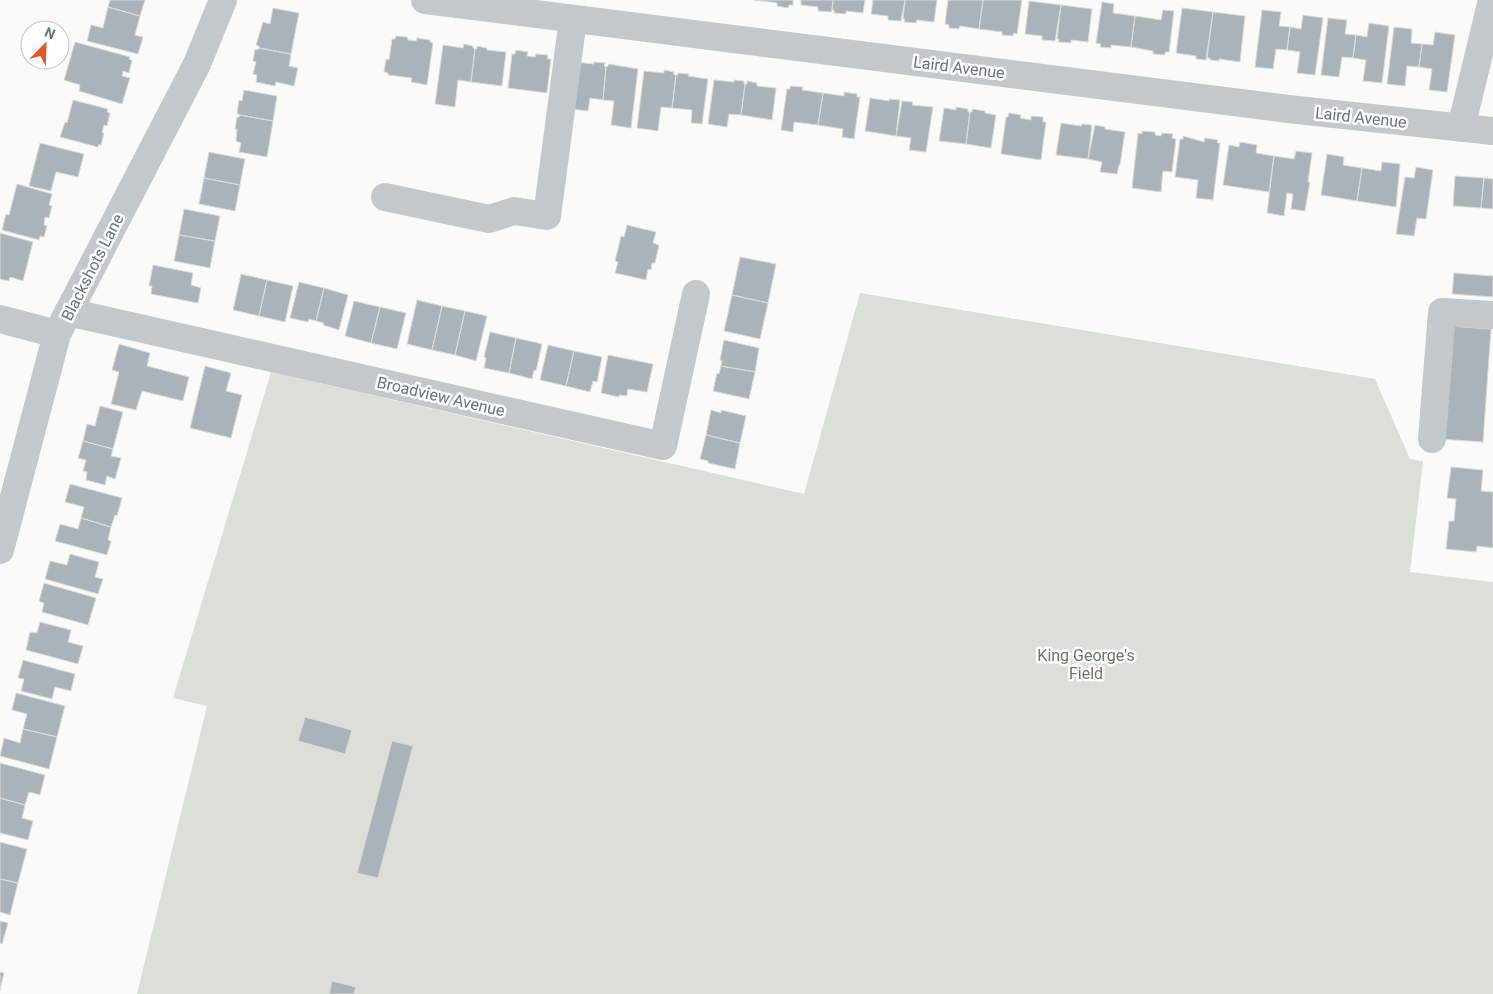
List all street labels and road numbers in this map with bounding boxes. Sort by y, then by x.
street label: Laird Avenue [912,52,1006,83]
street label: Laird Avenue [1314,103,1408,132]
street label: Blackshots Lane [57,211,128,324]
street label: Broadview Avenue [375,373,507,420]

